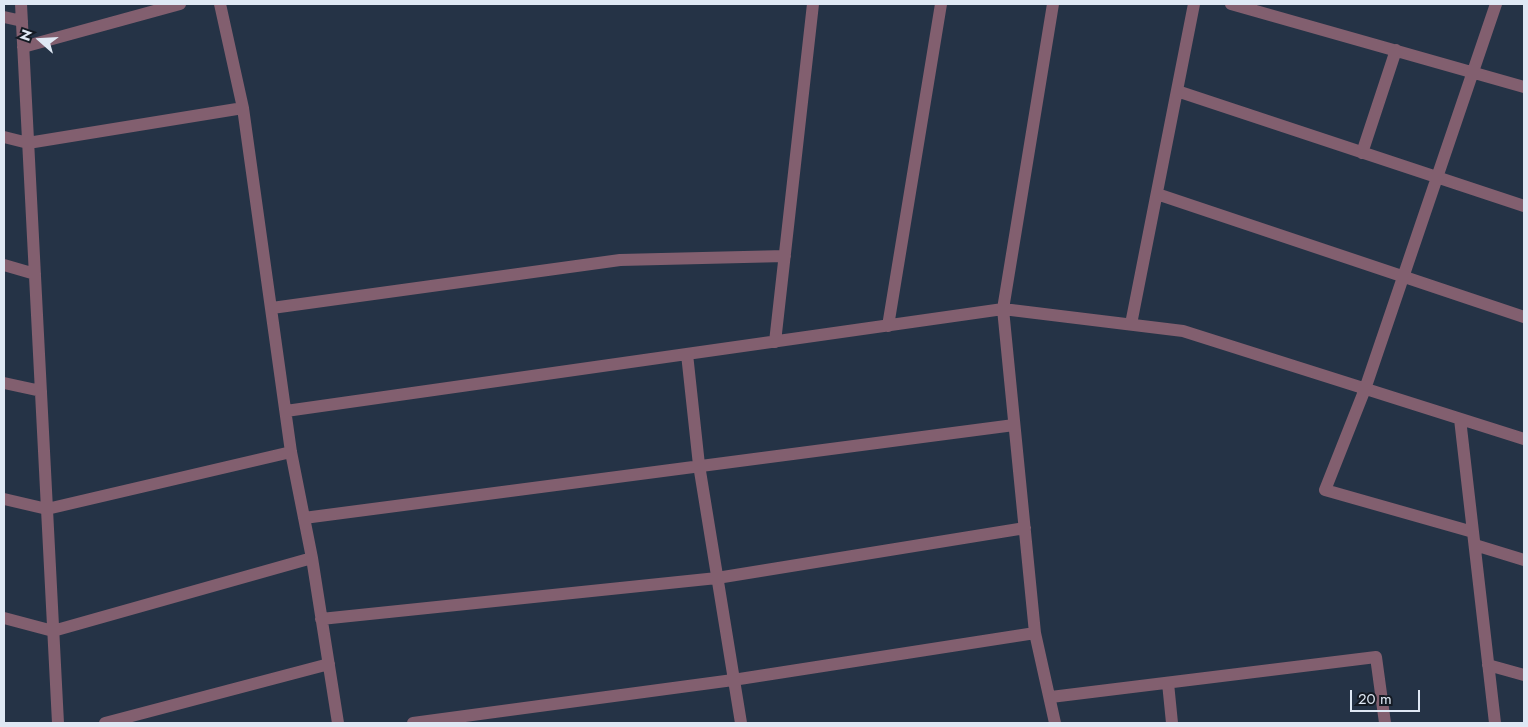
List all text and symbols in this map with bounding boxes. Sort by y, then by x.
north arrow [15,15,65,65]
text: N [15,27,37,44]
scale bar [1353,680,1423,712]
text: 20 m [1358,688,1392,710]

